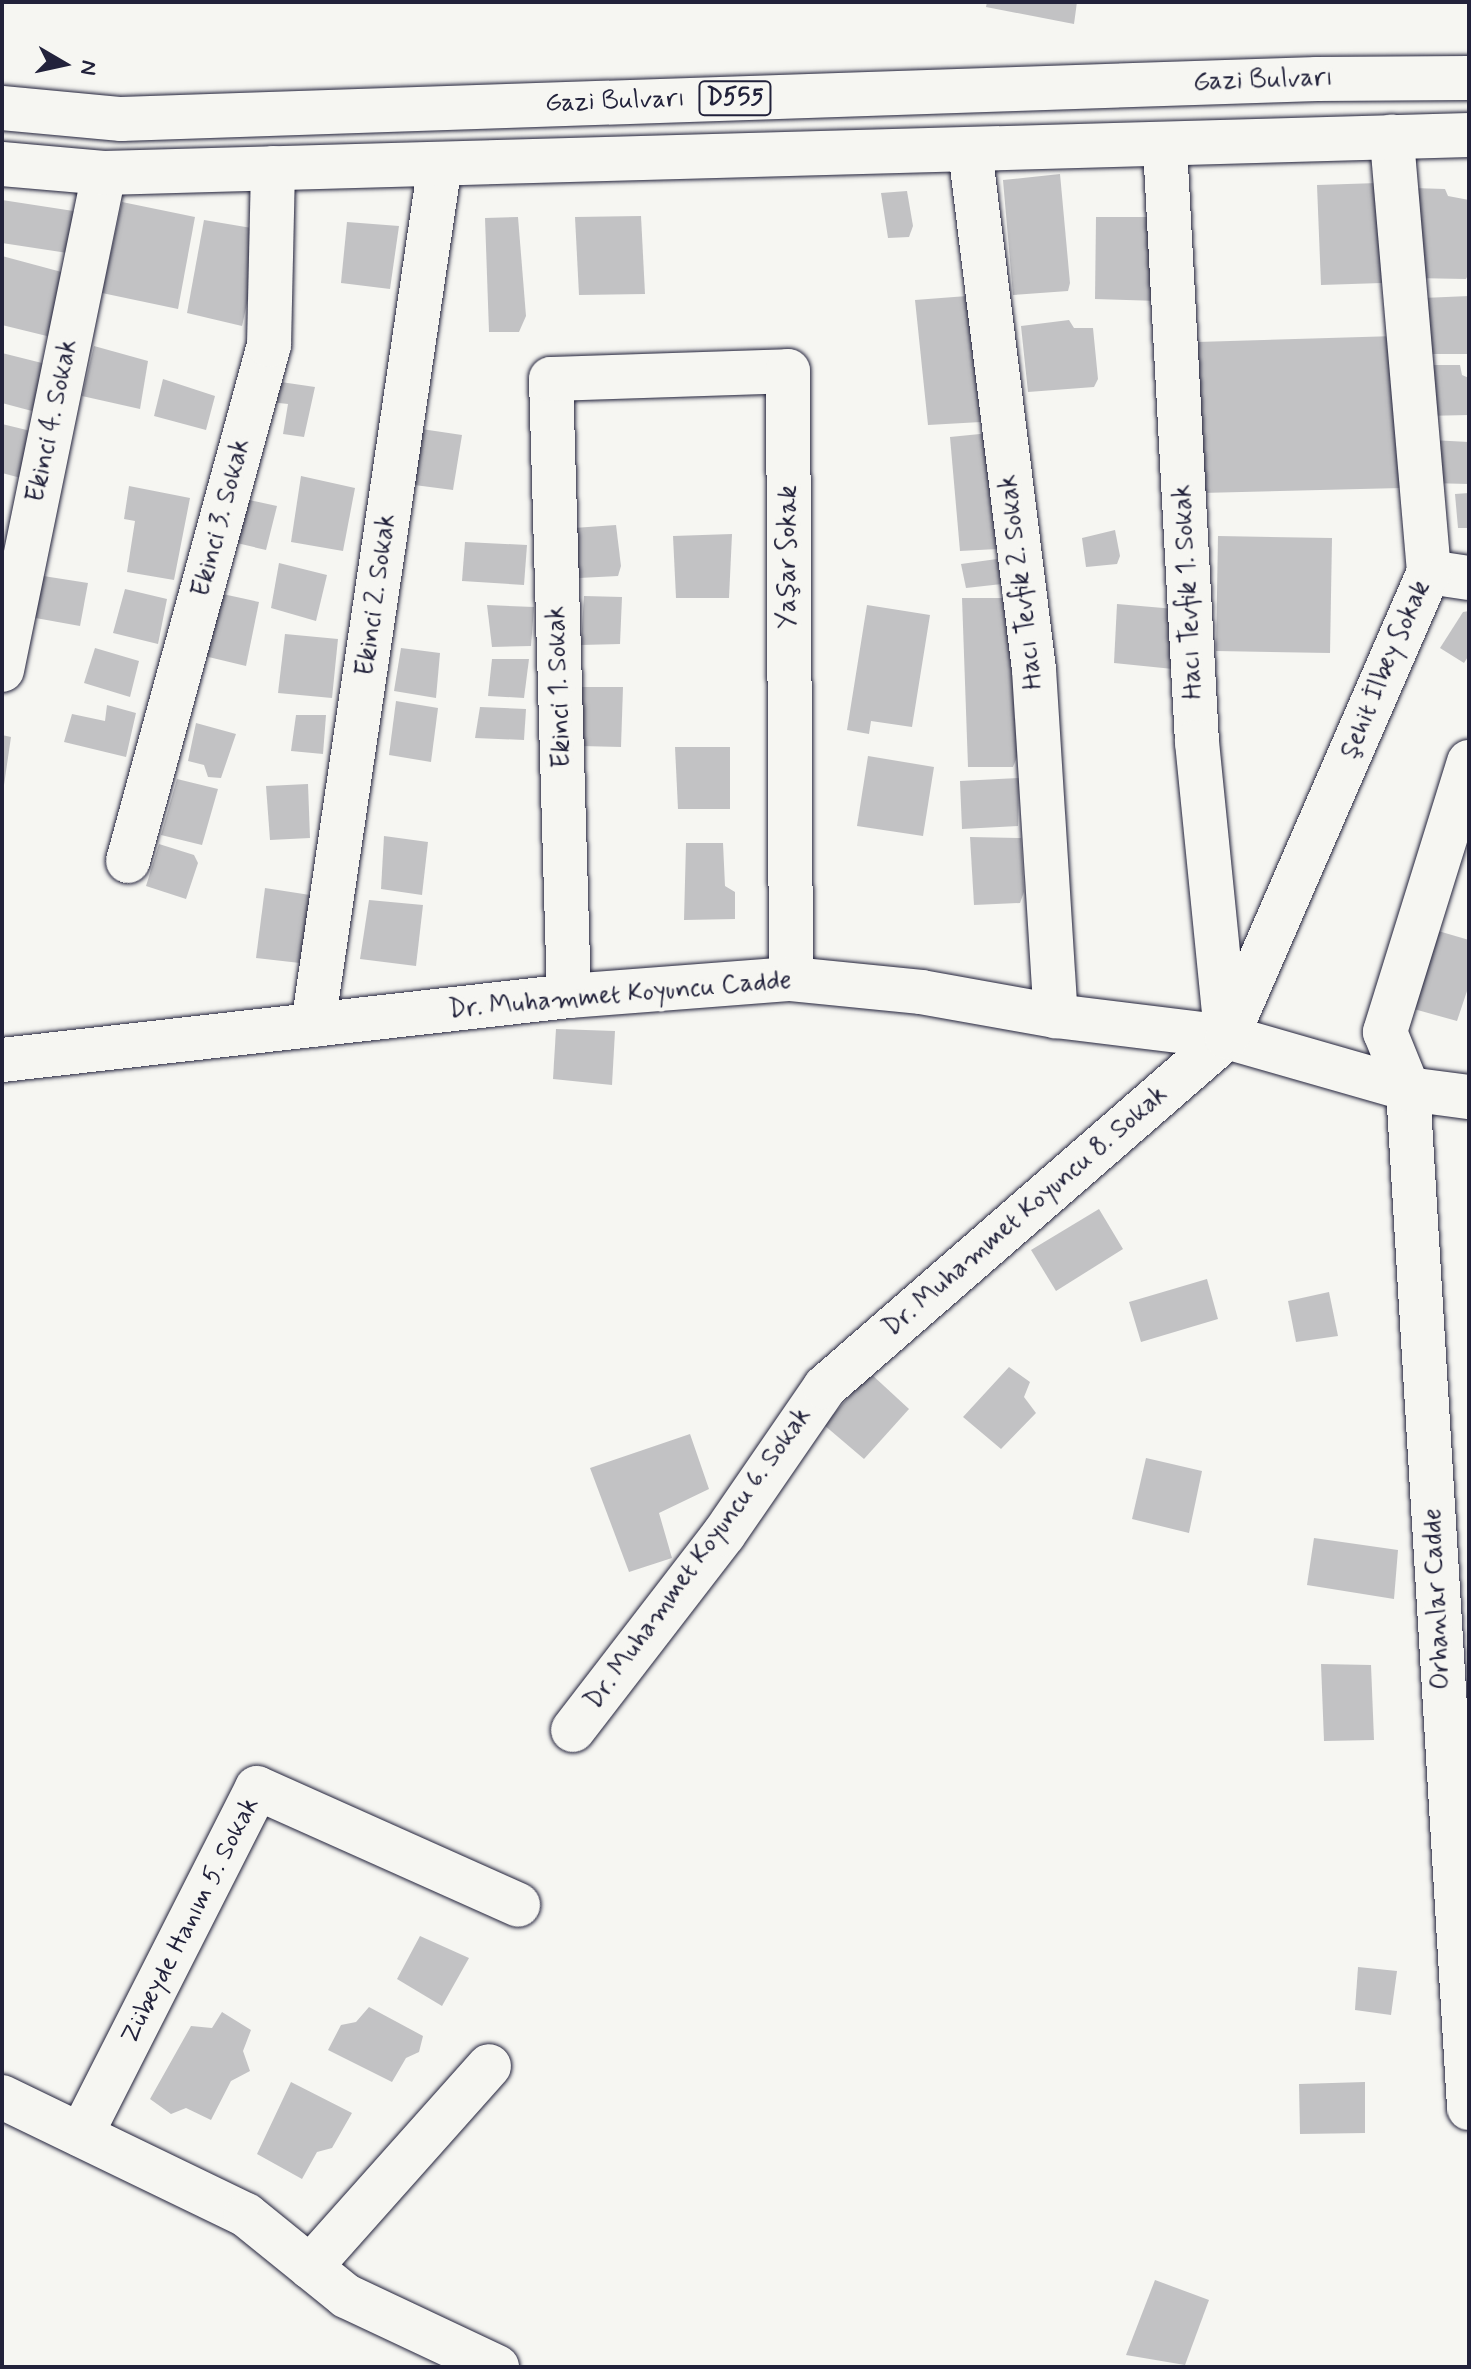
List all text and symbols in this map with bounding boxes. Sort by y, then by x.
north arrow [24,24,104,104]
text: N [73,58,103,77]
street label: Gazi Bulvarı [1196,63,1330,99]
road number: D555 [697,78,773,118]
street label: Gazi Bulvarı [548,84,682,120]
street label: Ekinci 4. Sokak [21,337,85,505]
street label: Ekinci 3. Sokak [186,436,258,600]
street label: Hacı Tevfik 2. Sokak [993,473,1051,691]
street label: Hacı Tevfik 1. Sokak [1168,484,1210,700]
street label: Yaşar Sokak [773,485,805,629]
street label: Ekinci 2. Sokak [350,512,404,678]
street label: Şehit İlbey Sokak [1334,575,1438,765]
street label: Ekinci 1. Sokak [542,605,578,769]
street label: Dr. Muhammet Koyuncu Cadde [442,965,798,1027]
street label: Dr. Muhammet Koyuncu 8. Sokak [874,1077,1178,1347]
street label: Dr. Muhammet Koyuncu 6. Sokak [576,1398,822,1720]
street label: Orhanlar Cadde [1418,1506,1458,1692]
street label: Zübeyde Hanım 5. Sokak [115,1791,267,2051]

